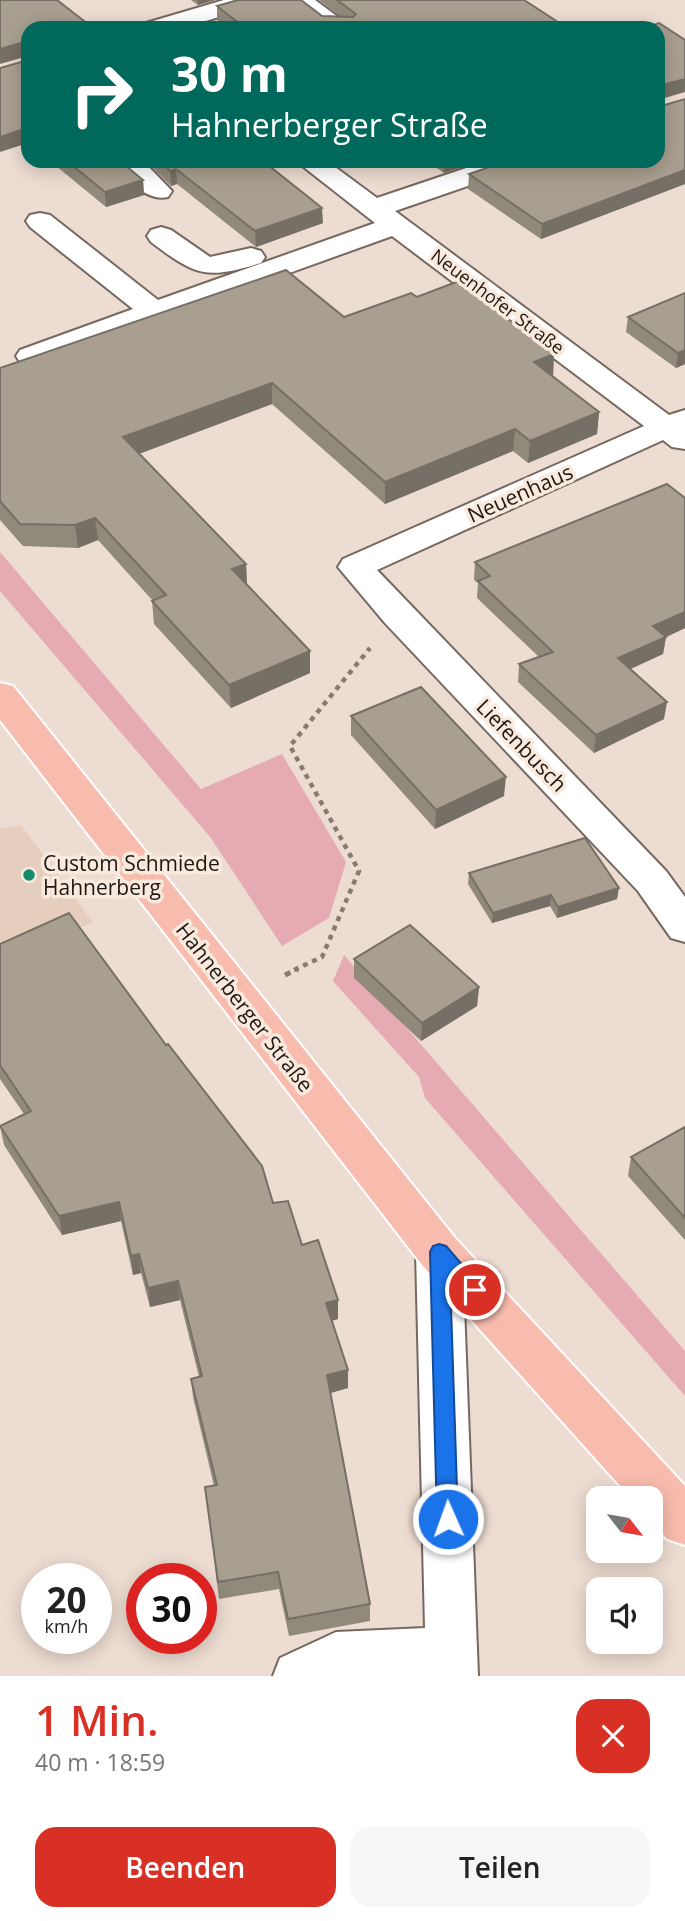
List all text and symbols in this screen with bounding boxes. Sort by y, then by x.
text: 30 m [171,40,288,106]
icon: right [56,49,147,140]
text: Hahnerberger Straße [171,103,488,146]
street label: Neuenhofer Straße [427,243,569,359]
street label: Neuenhaus [463,457,577,529]
street label: Liefenbusch [471,693,573,797]
place label: Custom Schmiede Hahnerberg [43,849,220,901]
marker: Custom Schmiede Hahnerberg [21,867,37,883]
street label: Hahnerberger Straße [170,916,320,1098]
pin [445,1260,505,1320]
icon: arrive [456,1271,494,1309]
position arrow [411,1482,485,1556]
north arrow [586,1486,663,1563]
map controls [586,1486,663,1654]
speed limit sign: 30 [126,1563,217,1654]
text: 20 [46,1576,87,1623]
button: sound [586,1577,663,1654]
text: km/h [45,1614,88,1638]
text: 1 Min. [35,1691,159,1748]
button: close [576,1699,650,1773]
text: 40 m · 18:59 [35,1746,165,1778]
button: Beenden [35,1827,336,1907]
button: Teilen [350,1827,650,1907]

